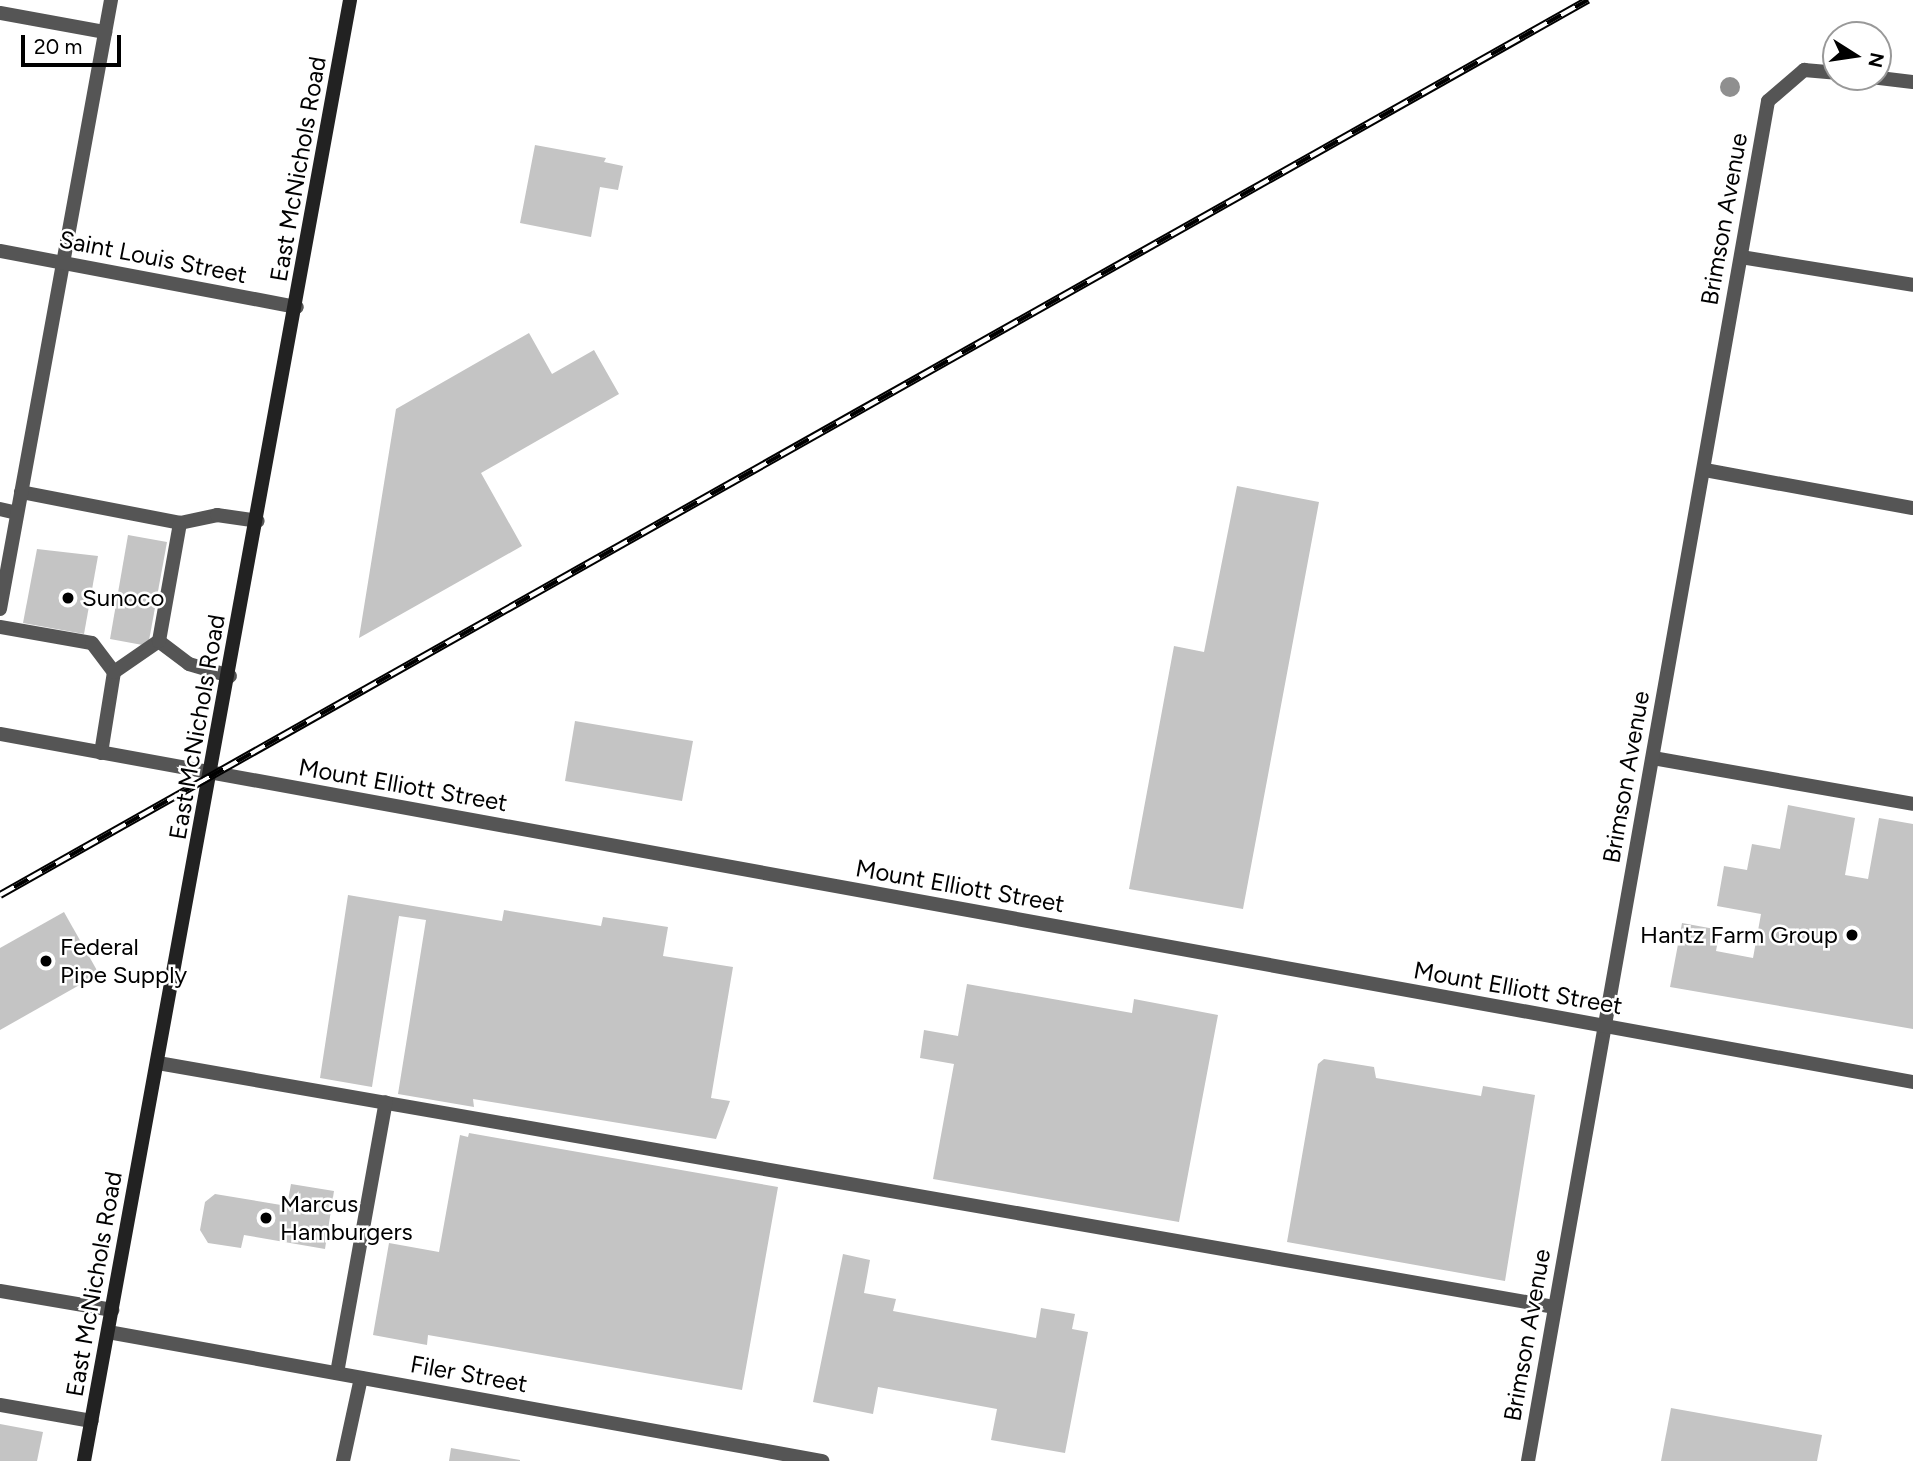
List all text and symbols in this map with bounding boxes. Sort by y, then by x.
scale bar [24,21,124,65]
north arrow [1822,21,1892,91]
text: 20 m [34,34,82,59]
text: N [1863,50,1889,70]
street label: East McNichols Road [264,54,332,284]
street label: Brimson Avenue [1695,131,1753,307]
street label: Saint Louis Street [57,225,249,289]
place label: Sunoco [82,584,164,612]
marker: Sunoco [60,590,76,606]
street label: East McNichols Road [163,612,231,842]
street label: Brimson Avenue [1597,689,1655,865]
street label: Mount Elliott Street [296,752,510,818]
street label: Mount Elliott Street [853,853,1067,919]
place label: Hantz Farm Group [1640,921,1838,949]
marker: Hantz Farm Group [1844,927,1860,943]
place label: Federal Pipe Supply [60,933,187,989]
marker: Federal Pipe Supply [38,953,54,969]
street label: Mount Elliott Street [1411,955,1625,1021]
street label: East McNichols Road [60,1169,128,1399]
place label: Marcus Hamburgers [280,1190,413,1246]
marker: Marcus Hamburgers [258,1210,274,1226]
street label: Brimson Avenue [1498,1247,1556,1423]
street label: Filer Street [408,1350,530,1398]

